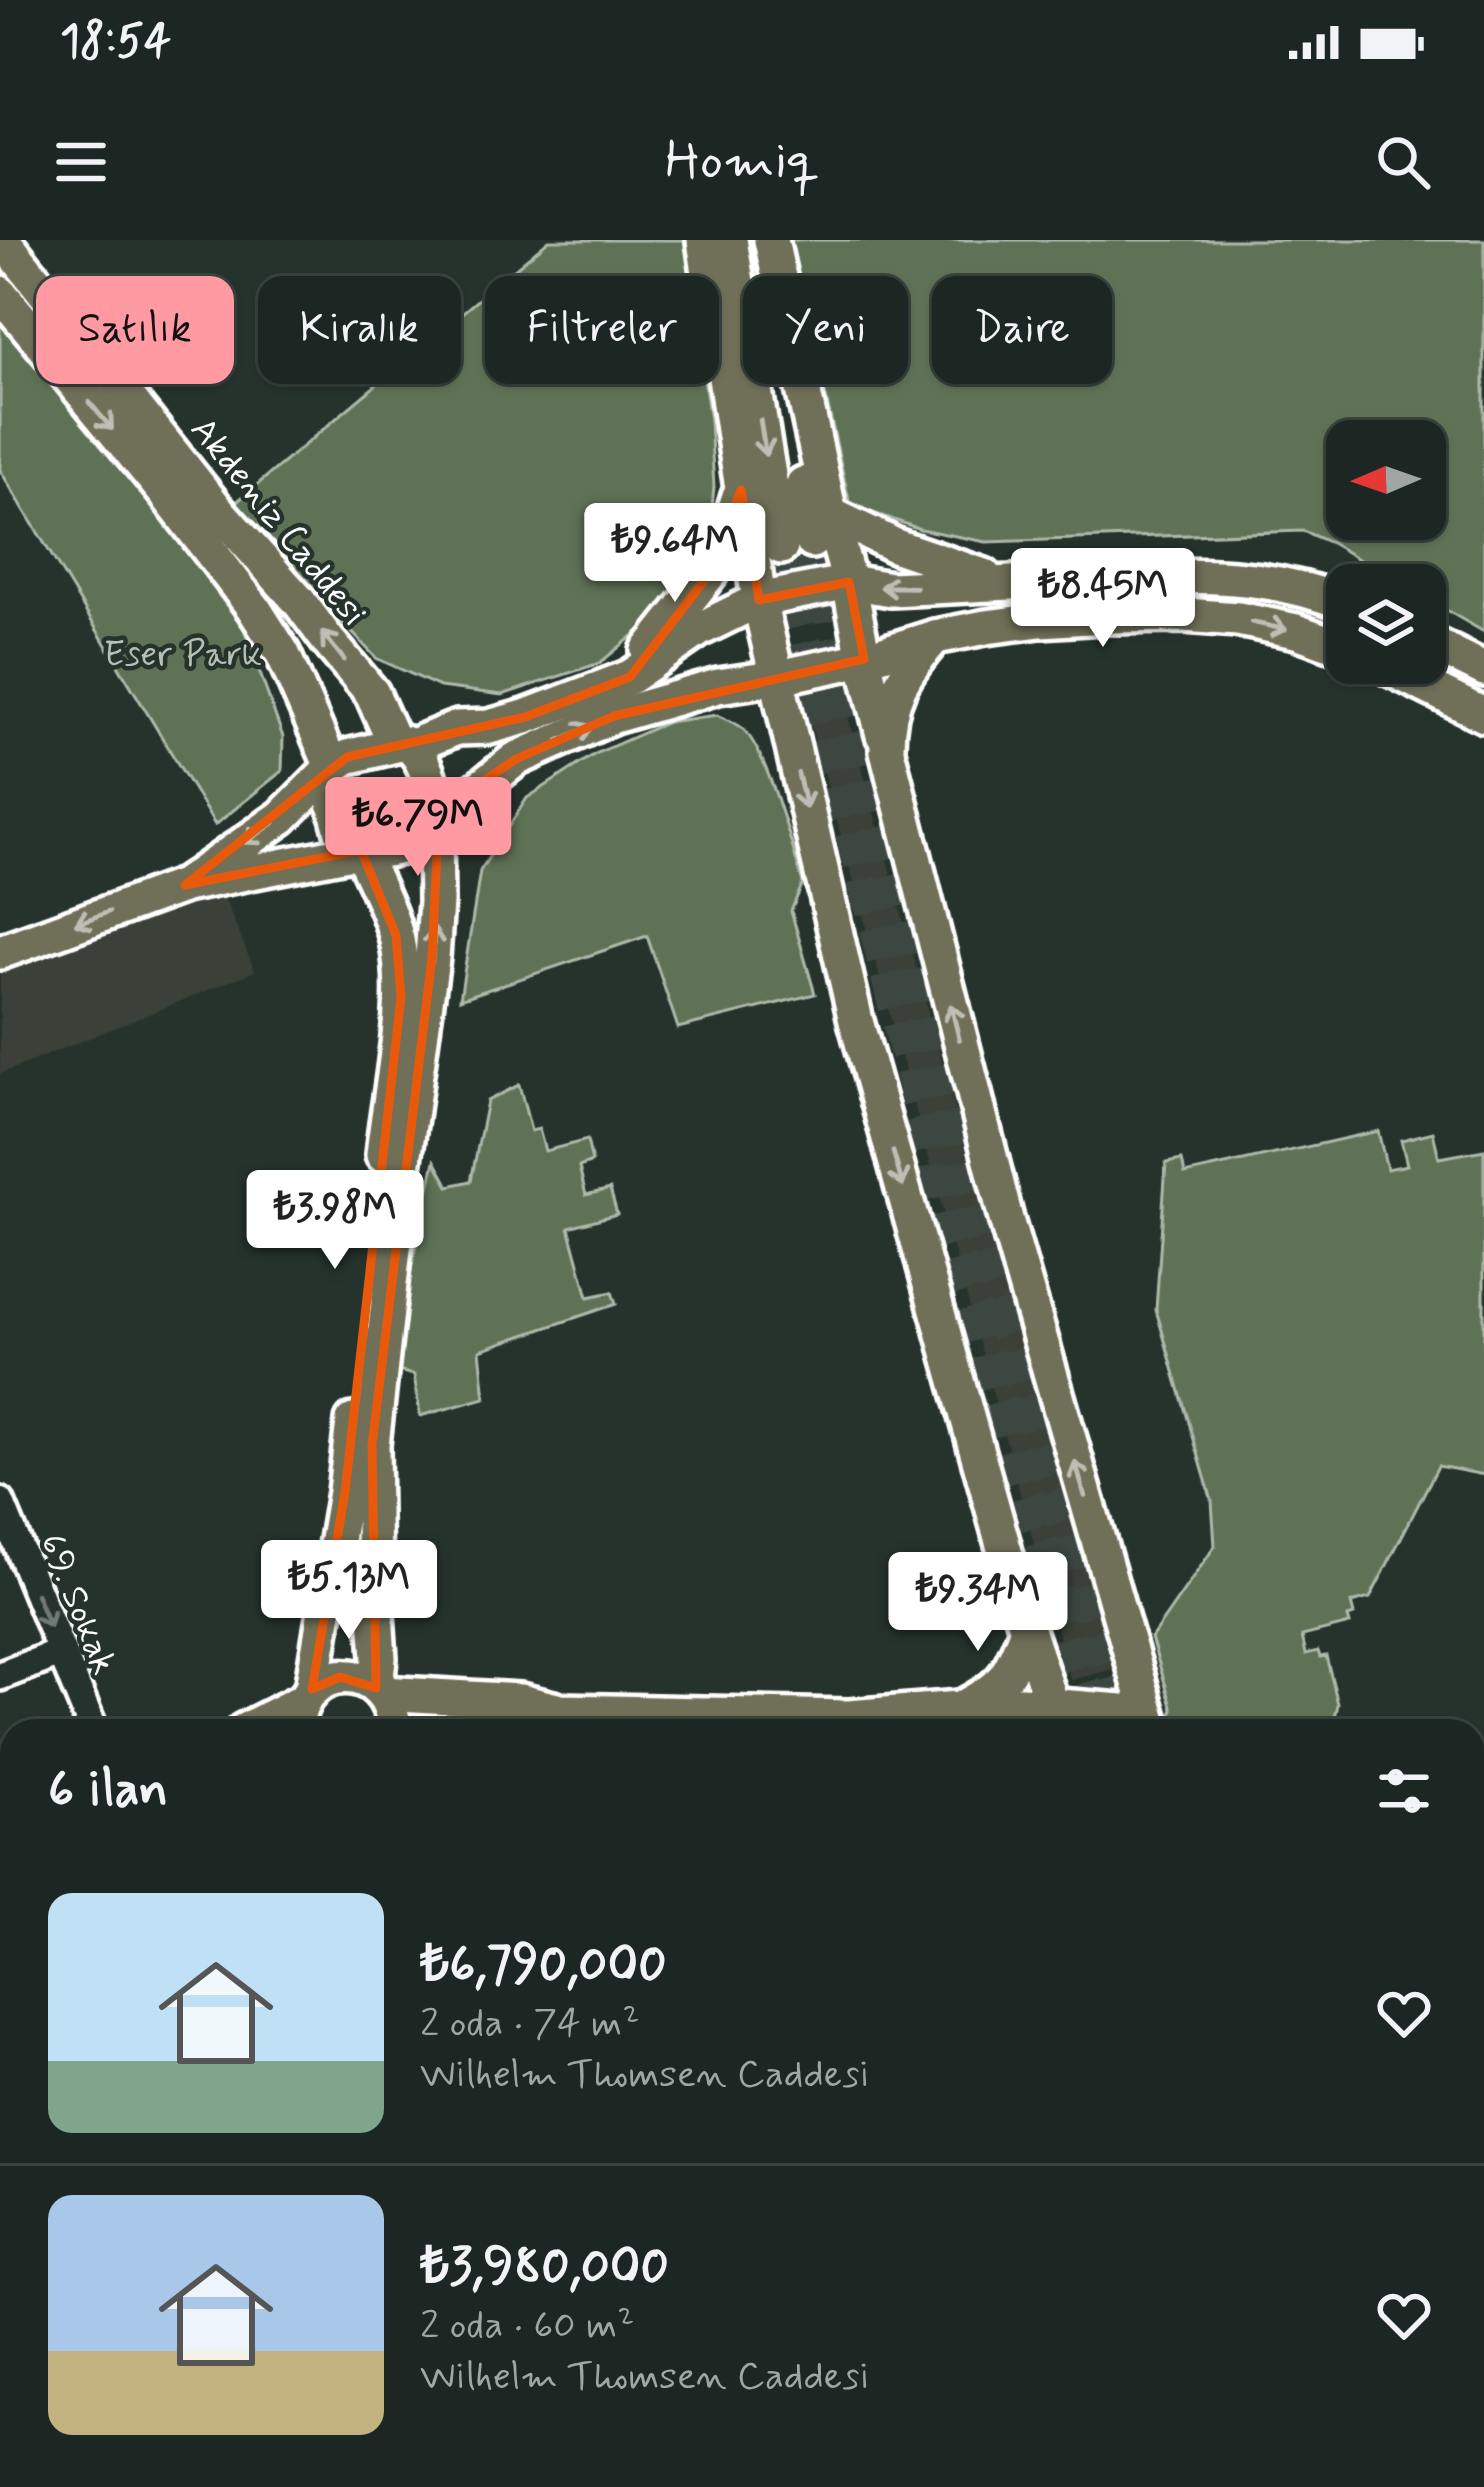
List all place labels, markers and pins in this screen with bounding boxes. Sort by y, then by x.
pin: ₺9.64M [577,503,773,605]
pin: ₺8.45M [1005,548,1201,650]
pin: ₺6.79M [320,777,516,879]
pin: ₺3.98M [237,1170,433,1272]
pin: ₺5.13M [251,1540,447,1642]
pin: ₺9.34M [880,1552,1076,1654]

